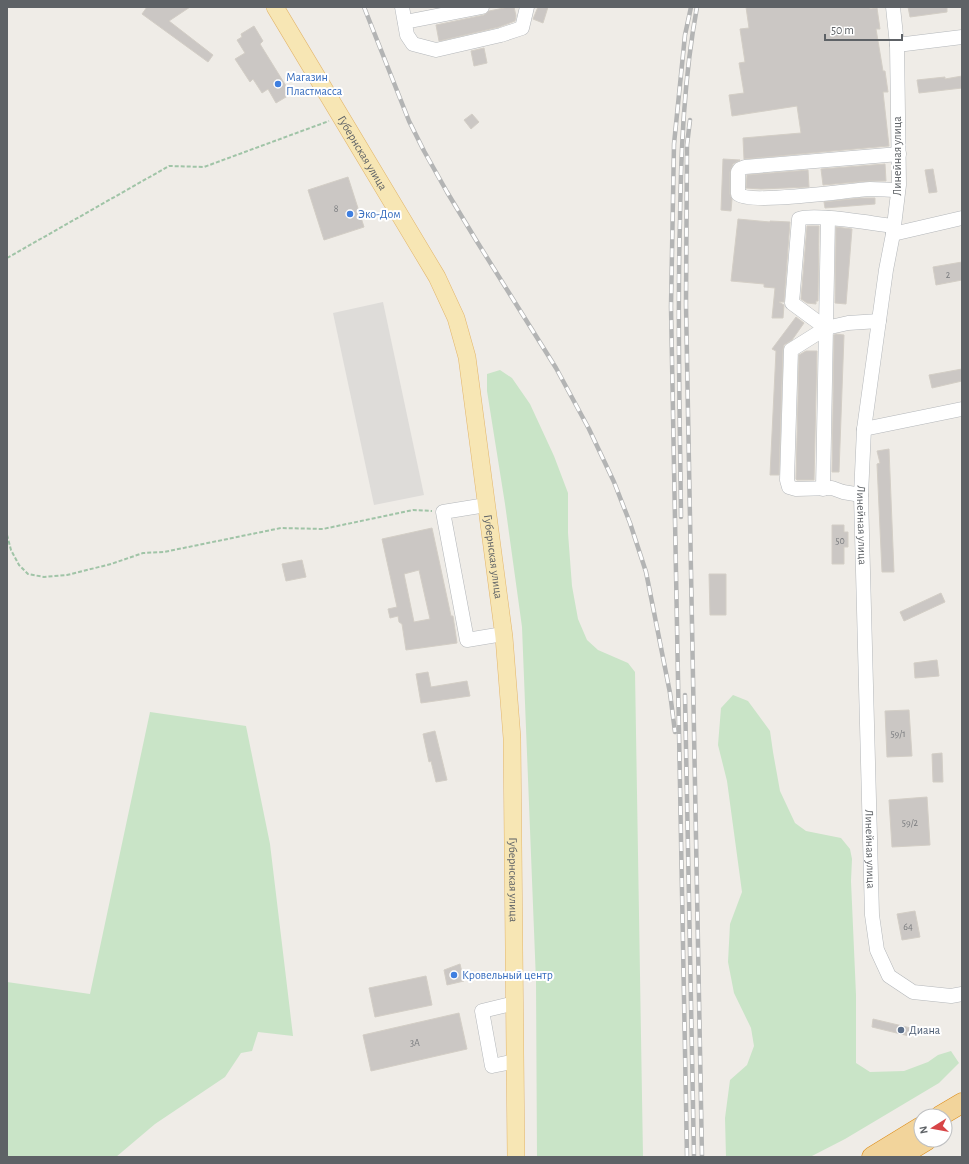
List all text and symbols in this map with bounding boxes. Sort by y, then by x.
scale bar [825,16,902,42]
text: 50 m [831,24,854,36]
place label: Магазин Пластмасса [286,71,343,97]
marker: Магазин Пластмасса [273,79,283,89]
street label: Губернская улица [335,113,390,193]
street label: Линейная улица [891,116,904,196]
house number: 8 [334,204,339,214]
place label: Эко-Дом [358,208,401,220]
marker: Эко-Дом [345,209,355,219]
house number: 2 [946,270,951,280]
street label: Линейная улица [855,485,869,566]
street label: Губернская улица [481,514,505,600]
house number: 50 [835,536,845,546]
house number: 59/1 [890,729,906,739]
street label: Линейная улица [863,809,877,889]
house number: 59/2 [902,818,919,828]
street label: Губернская улица [506,837,520,923]
house number: 64 [903,922,913,932]
place label: Кровельный центр [462,969,553,981]
marker: Кровельный центр [449,970,459,980]
place label: Диана [909,1024,941,1036]
marker: Диана [896,1025,906,1035]
house number: 3А [410,1038,420,1048]
north arrow [913,1108,953,1148]
text: N [918,1125,930,1135]

